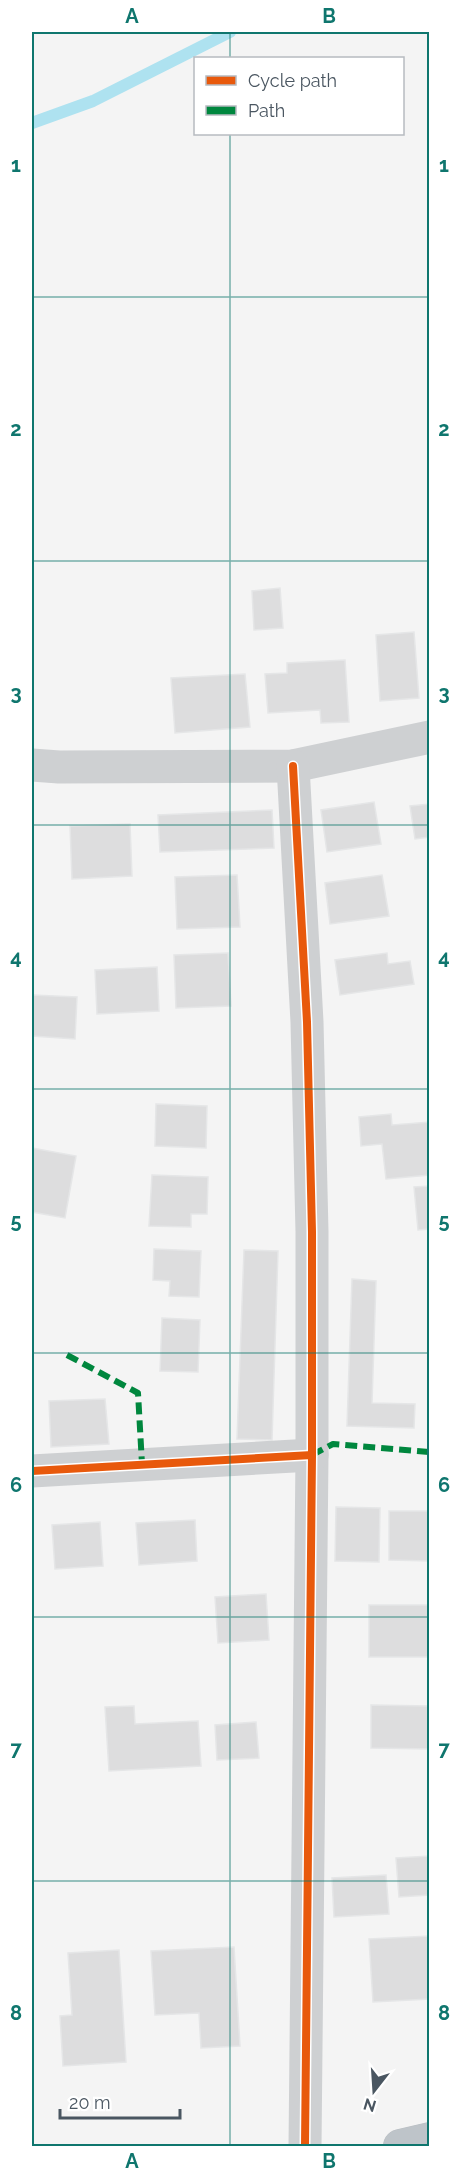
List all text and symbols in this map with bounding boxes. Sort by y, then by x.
text: A [125,4,139,28]
text: B [322,4,336,28]
legend [194,57,404,135]
text: Cycle path [248,70,337,91]
text: Path [248,100,285,121]
text: 1 [11,153,21,177]
text: 1 [439,153,449,177]
text: 2 [10,417,22,441]
text: 2 [438,417,450,441]
text: 3 [10,681,22,705]
text: 3 [438,681,450,705]
text: 4 [10,945,22,969]
text: 4 [438,945,450,969]
text: 5 [10,1209,22,1233]
text: 5 [438,1209,450,1233]
text: 6 [10,1473,22,1497]
text: 6 [438,1473,450,1497]
text: 7 [10,1737,22,1761]
text: 7 [438,1737,450,1761]
text: 8 [10,2001,22,2025]
text: 8 [438,2001,450,2025]
north arrow [344,2061,404,2121]
scale bar [60,2082,180,2120]
text: 20 m [69,2092,111,2113]
text: N [361,2094,378,2116]
text: A [125,2149,139,2173]
text: B [322,2149,336,2173]

